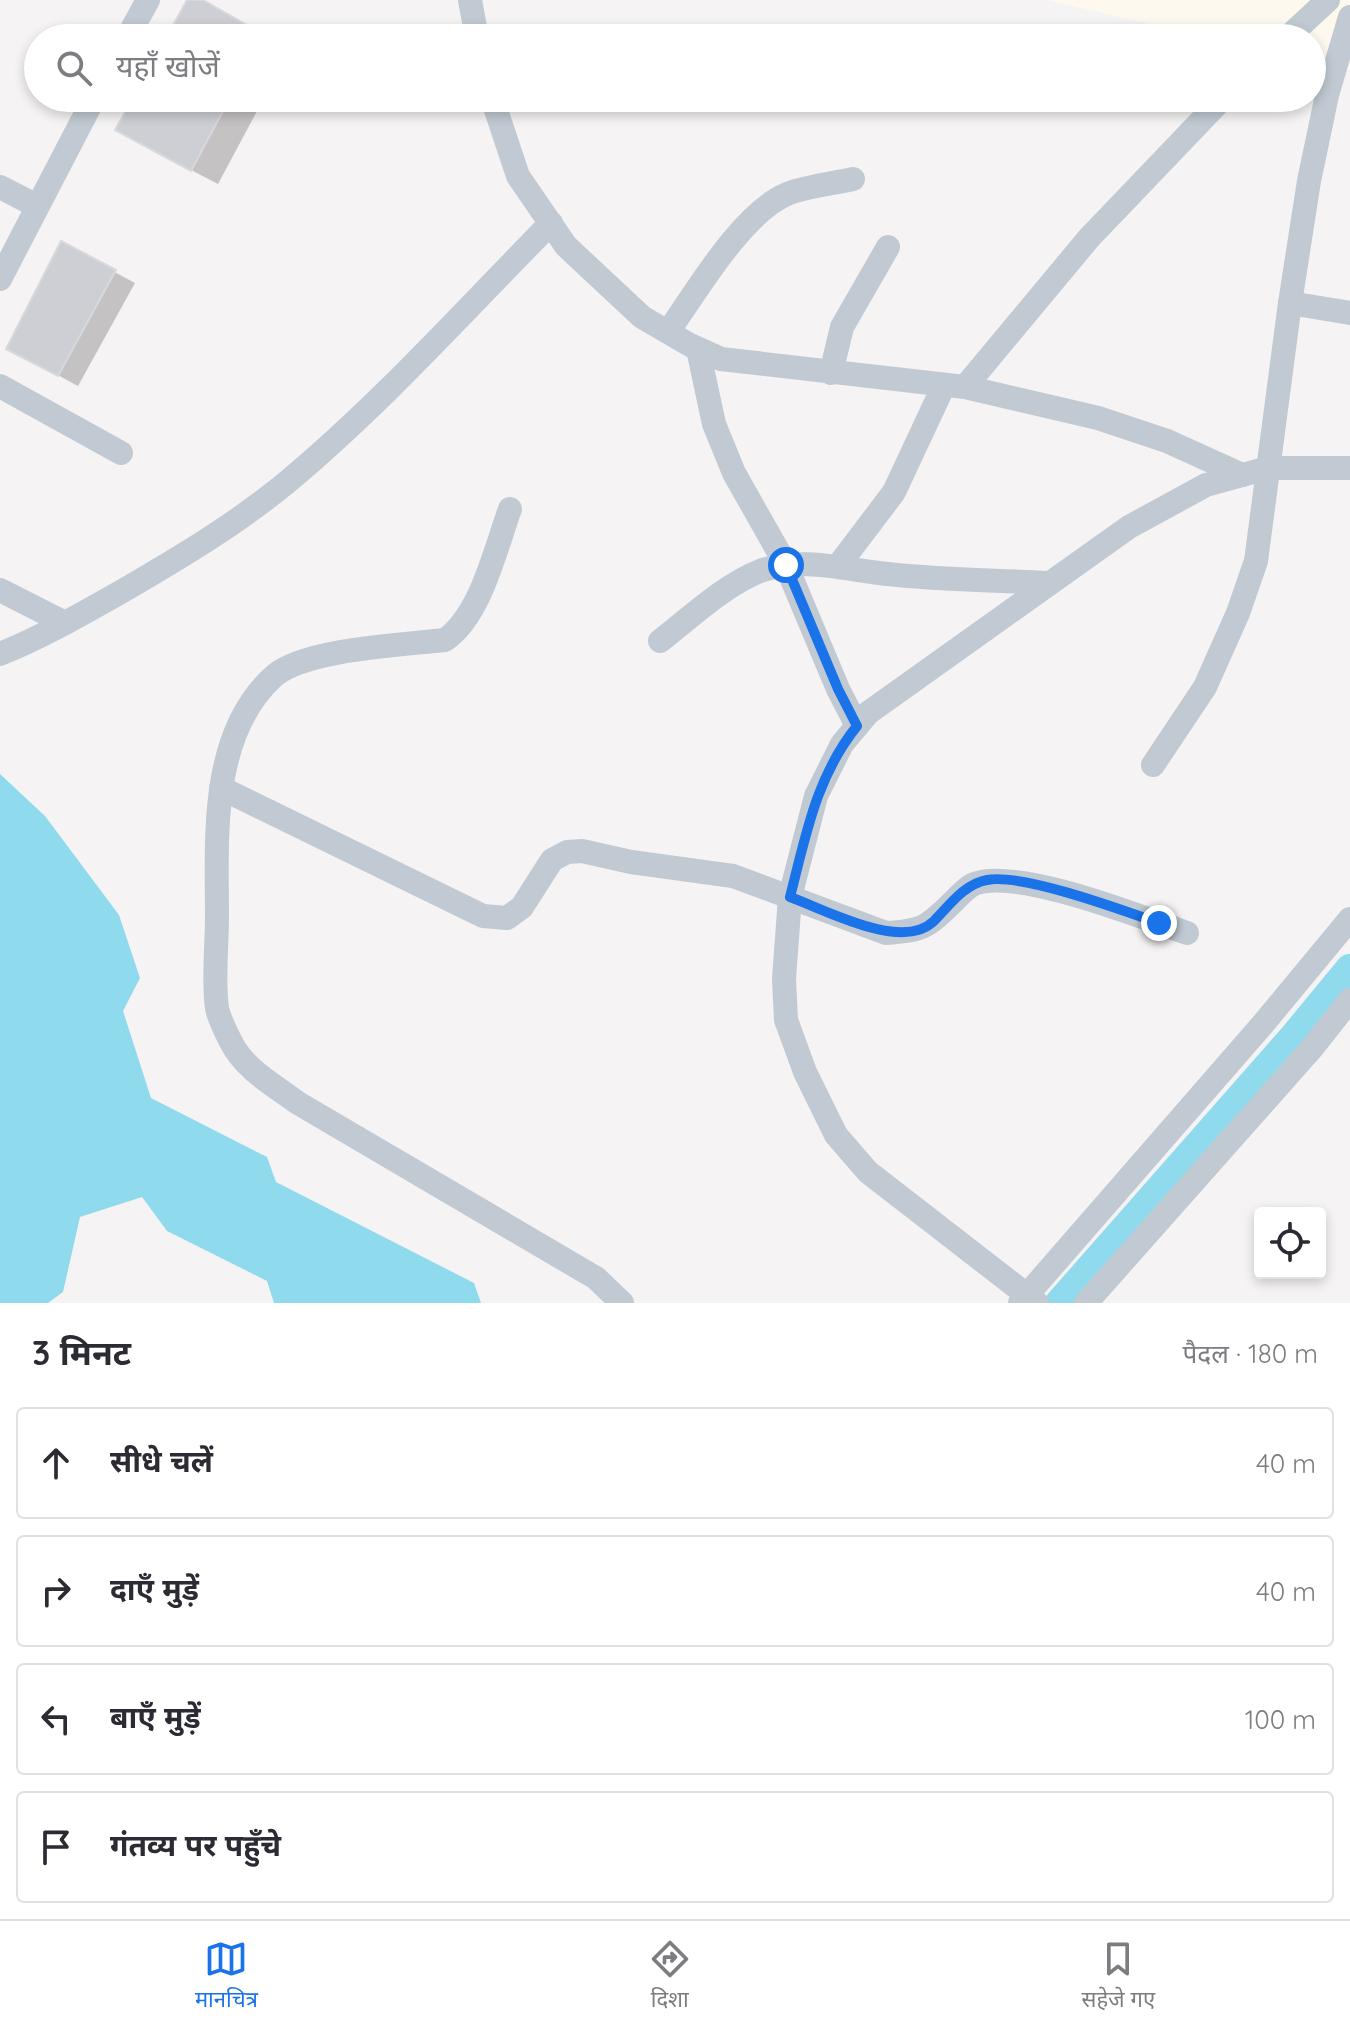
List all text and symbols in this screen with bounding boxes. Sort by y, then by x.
search box [24,24,1326,112]
icon: search [52,46,96,90]
text: यहाँ खोजें [116,47,220,85]
route start [768,547,804,583]
route end [1141,905,1177,941]
map controls [1254,1207,1326,1279]
button: locate [1254,1207,1326,1279]
text: 3 मिनट [32,1331,131,1374]
text: पैदल · 180 m [1183,1337,1318,1370]
icon: ahead [34,1441,78,1485]
text: सीधे चलें [110,1442,213,1480]
text: 40 m [1256,1447,1316,1480]
icon: right [34,1569,78,1613]
text: दाएँ मुड़ें [110,1570,199,1608]
text: 40 m [1256,1575,1316,1608]
icon: left [34,1697,78,1741]
text: बाएँ मुड़ें [110,1698,201,1736]
text: 100 m [1245,1703,1316,1736]
icon: arrive [34,1825,78,1869]
text: गंतव्य पर पहुँचे [110,1826,281,1864]
tab: मानचित्र [195,1937,258,2016]
tab: दिशा [648,1937,692,2016]
tab: सहेजे गए [1082,1937,1155,2016]

